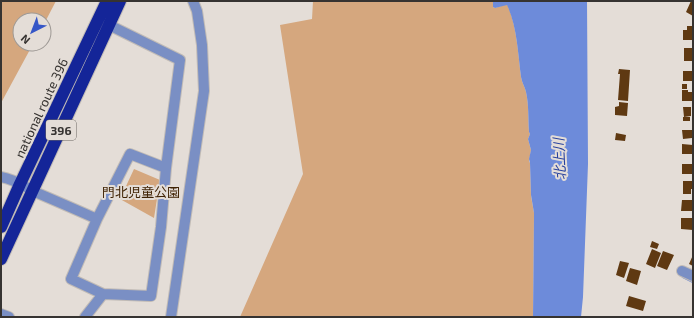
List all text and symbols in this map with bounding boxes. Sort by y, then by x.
north arrow [12,12,52,52]
text: N [18,32,32,47]
street label: national route 396 [11,56,71,160]
road number: 396 [46,120,76,140]
water label: 北上川 [549,136,569,180]
park label: 門北児童公園 [102,184,180,200]

